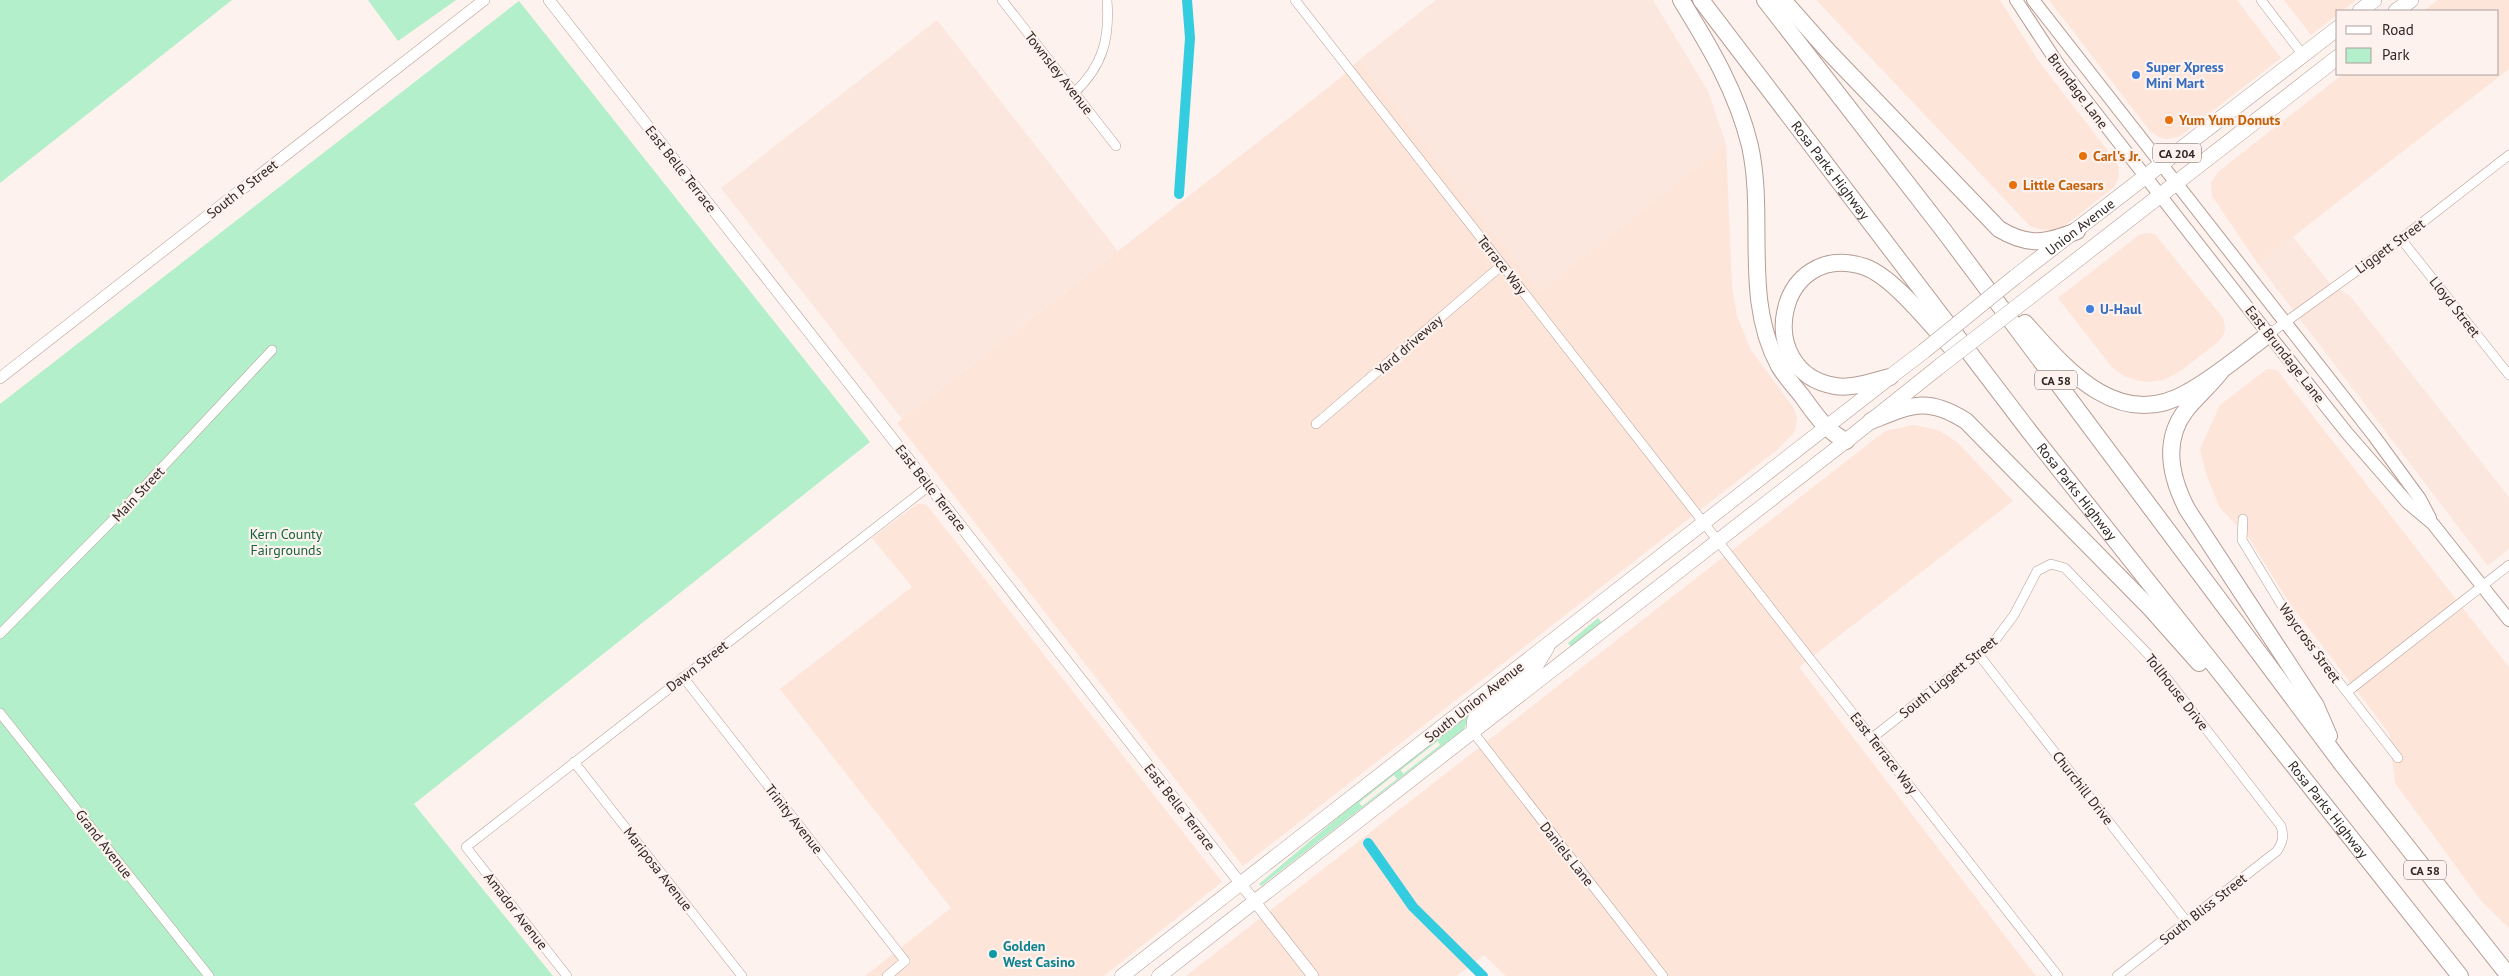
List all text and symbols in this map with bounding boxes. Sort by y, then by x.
legend [2336,10,2499,75]
text: Road [2382,20,2414,39]
street label: Townsley Avenue [1021,28,1097,118]
text: Park [2382,45,2410,64]
street label: Brundage Lane [2044,50,2112,132]
place label: Super Xpress Mini Mart [2146,58,2224,92]
marker: Super Xpress Mini Mart [2130,69,2142,81]
place label: Yum Yum Donuts [2178,111,2280,129]
marker: Yum Yum Donuts [2163,114,2175,126]
street label: Rosa Parks Highway [1787,117,1874,224]
street label: East Belle Terrace [641,122,721,216]
road number: CA 204 [2153,144,2201,162]
place label: Carl's Jr. [2093,147,2141,165]
marker: Carl's Jr. [2077,150,2089,162]
street label: South P Street [203,155,281,222]
place label: Little Caesars [2023,176,2104,194]
marker: Little Caesars [2007,179,2019,191]
street label: Union Avenue [2042,195,2118,259]
street label: Liggett Street [2351,214,2429,277]
street label: Terrace Way [1473,232,1531,299]
street label: Lloyd Street [2426,273,2484,341]
place label: U-Haul [2100,300,2142,318]
street label: East Brundage Lane [2241,302,2329,406]
marker: U-Haul [2084,303,2096,315]
street label: Yard driveway [1372,311,1447,379]
road number: CA 58 [2035,370,2077,390]
street label: Rosa Parks Highway [2033,439,2121,544]
street label: East Belle Terrace [891,441,971,535]
street label: Main Street [108,462,168,525]
park label: Kern County Fairgrounds [250,525,323,559]
street label: Waycross Street [2275,600,2345,687]
street label: South Liggett Street [1895,632,2001,722]
street label: Dawn Street [662,636,732,696]
street label: Tollhouse Drive [2141,650,2213,734]
street label: South Union Avenue [1421,658,1527,746]
street label: East Terrace Way [1846,708,1922,798]
street label: Churchill Drive [2049,747,2117,829]
street label: Rosa Parks Highway [2284,757,2373,862]
street label: East Belle Terrace [1140,760,1220,854]
street label: Trinity Avenue [761,780,827,858]
street label: Grand Avenue [72,806,136,882]
street label: Daniels Lane [1536,818,1598,890]
street label: Mariposa Avenue [620,823,696,915]
road number: CA 58 [2404,860,2446,880]
street label: Amador Avenue [480,869,552,953]
street label: South Bliss Street [2156,869,2250,949]
place label: Golden West Casino [1003,937,1076,971]
marker: Golden West Casino [987,948,999,960]

